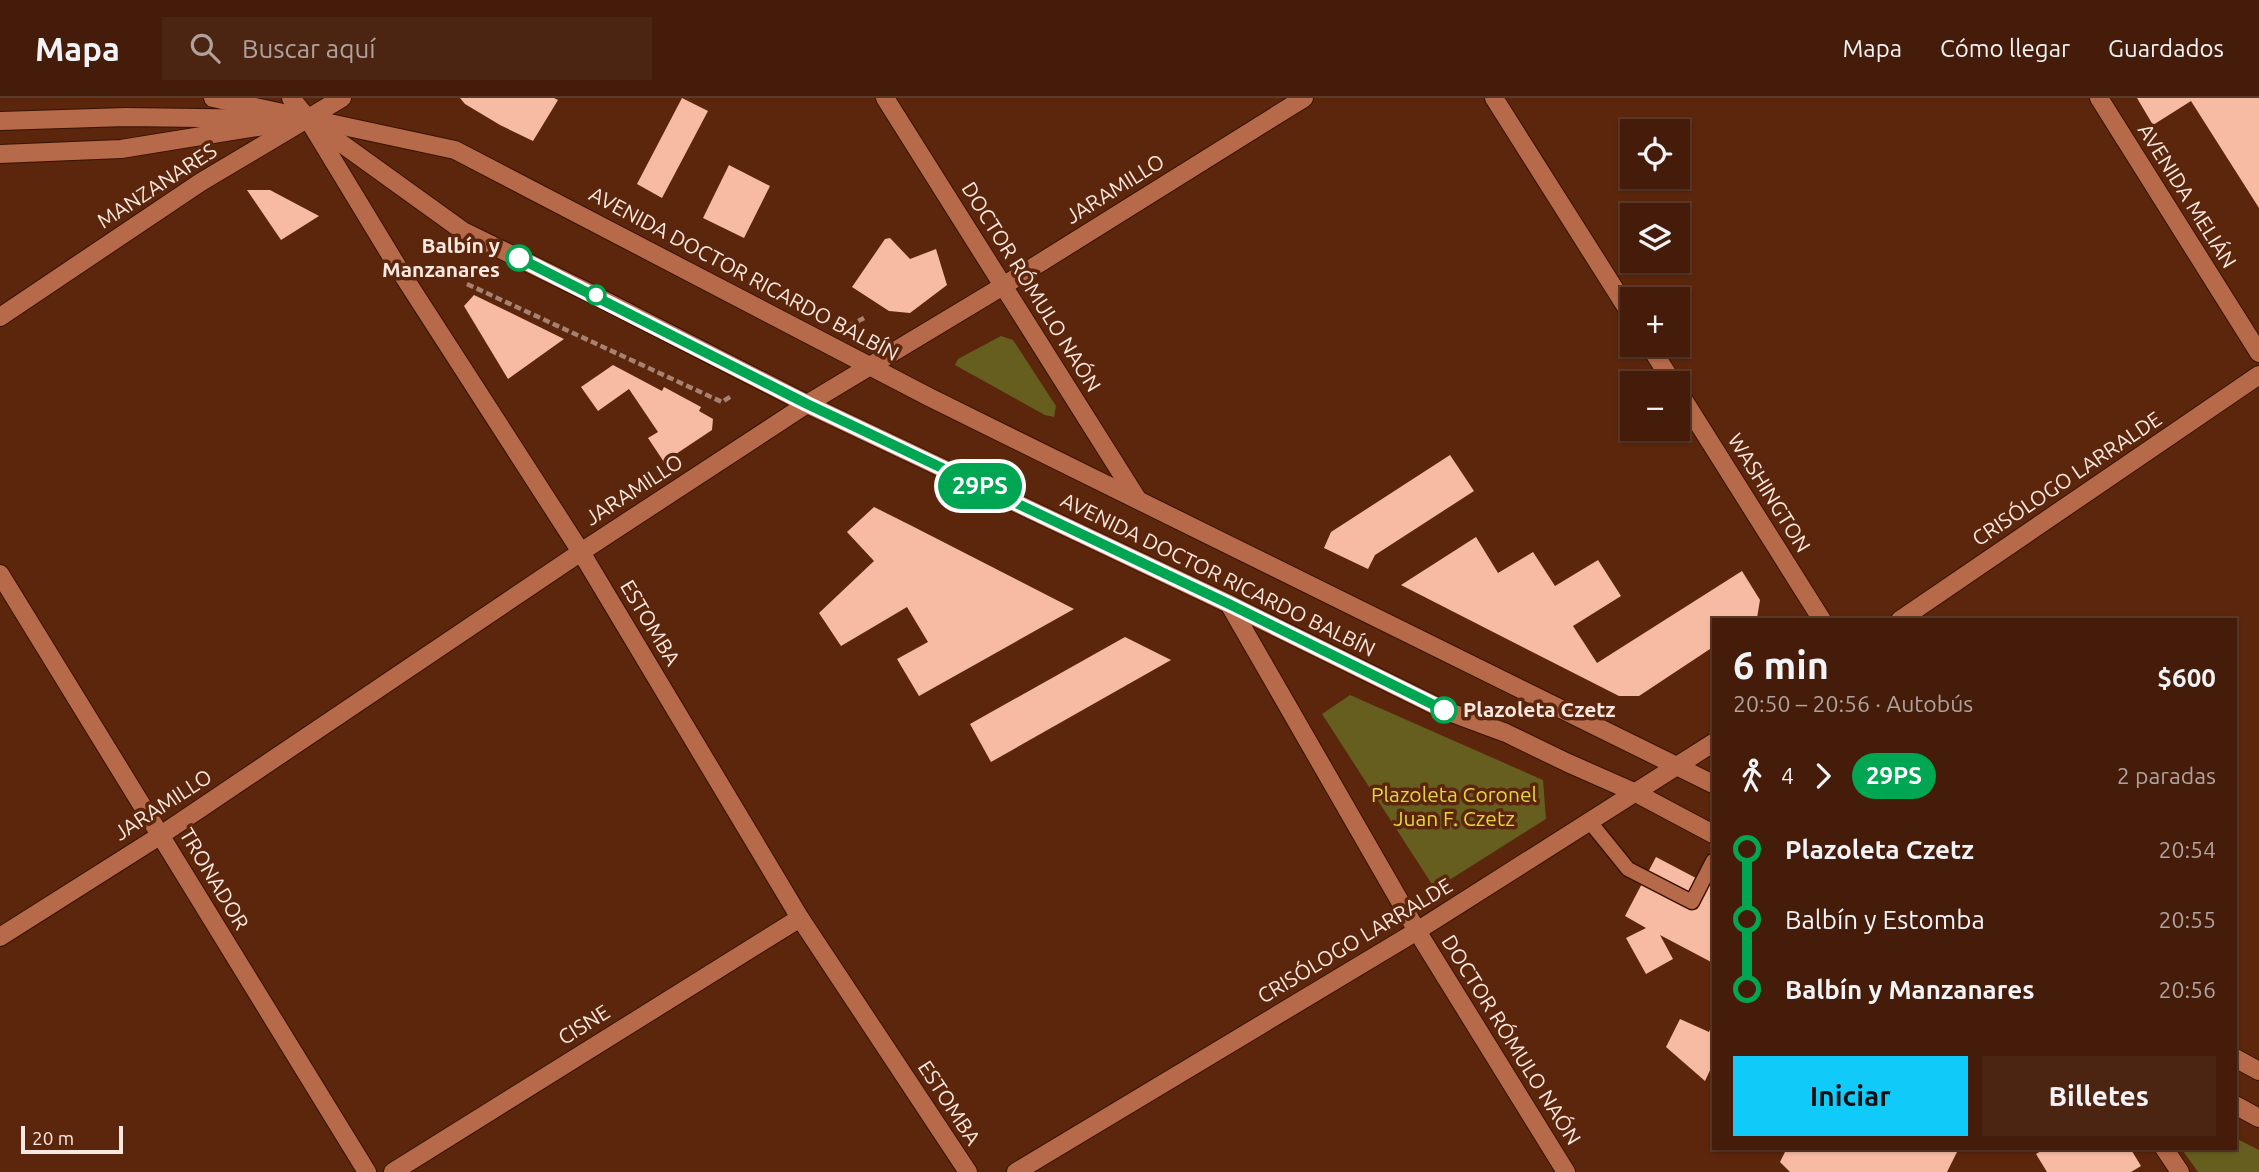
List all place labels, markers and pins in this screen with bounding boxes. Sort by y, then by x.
place label: Balbín y Manzanares [382,233,500,281]
marker: Balbín y Manzanares [506,245,532,271]
unlabelled marker [586,285,606,305]
marker: Plazoleta Czetz [1431,697,1457,723]
place label: Plazoleta Czetz [1463,697,1616,721]

